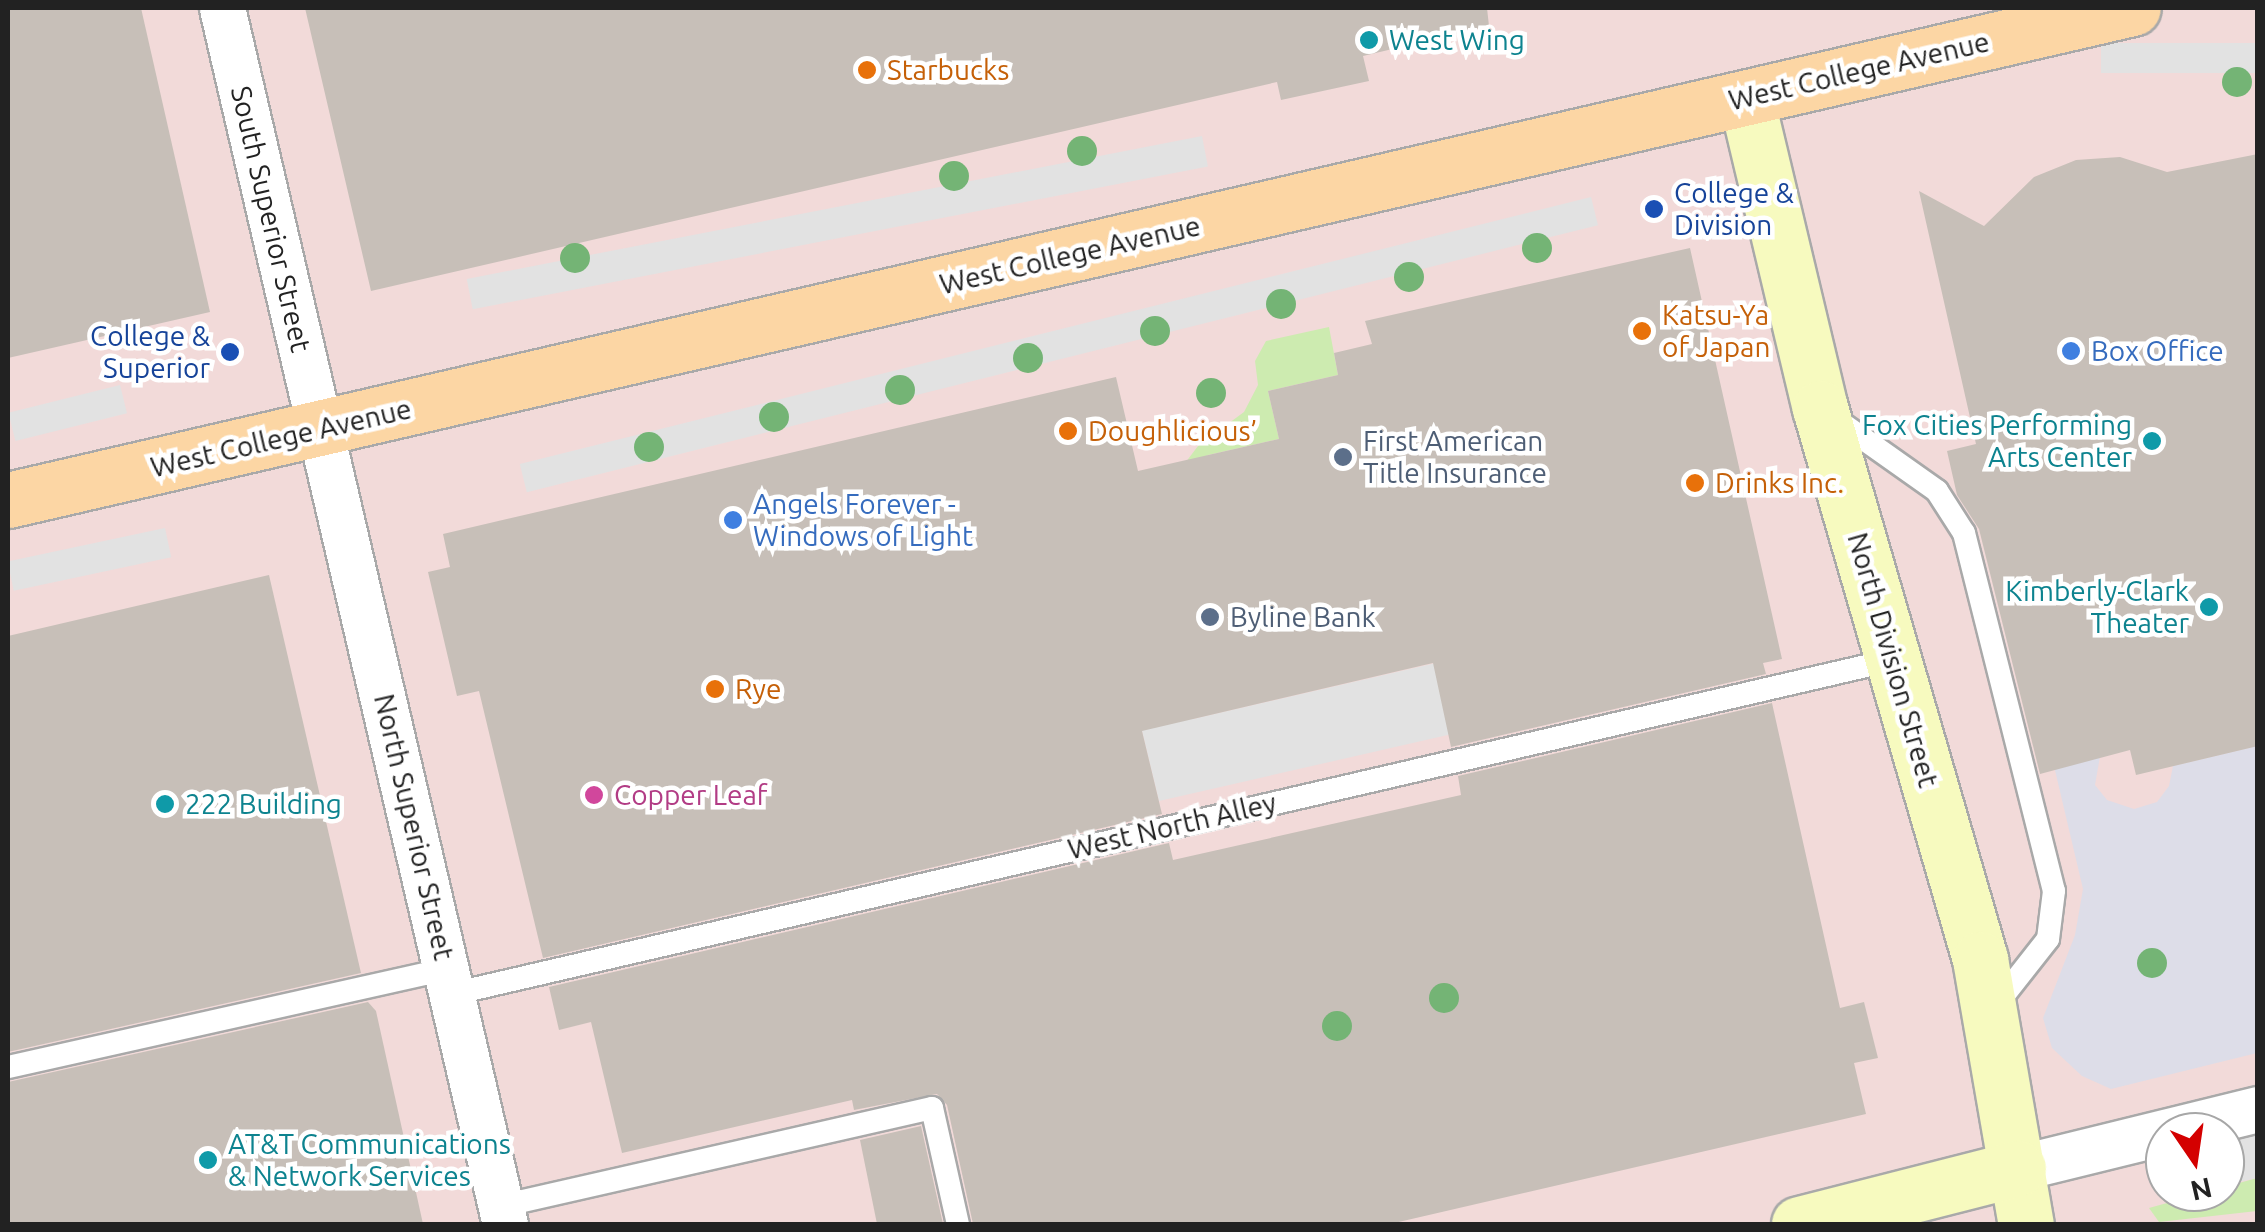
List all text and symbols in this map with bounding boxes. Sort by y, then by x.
place label: West Wing [1389,23,1525,57]
street label: West College Avenue [1725,25,1993,117]
marker: West Wing [1358,29,1380,51]
place label: Starbucks [887,53,1009,87]
marker: Starbucks [856,59,878,81]
street label: South Superior Street [224,83,318,355]
place label: College & Division [1674,176,1794,242]
marker: College & Division [1643,198,1665,220]
street label: West College Avenue [936,209,1204,301]
place label: Katsu-Ya of Japan [1662,298,1770,364]
place label: College & Superior [90,319,210,385]
marker: Katsu-Ya of Japan [1631,320,1653,342]
place label: Box Office [2091,334,2224,368]
marker: Box Office [2060,340,2082,362]
marker: College & Superior [219,341,241,363]
street label: West College Avenue [147,392,415,484]
place label: Fox Cities Performing Arts Center [1862,408,2132,474]
place label: Doughlicious’ [1088,414,1257,448]
marker: Doughlicious’ [1057,420,1079,442]
place label: First American Title Insurance [1363,424,1547,490]
marker: Fox Cities Performing Arts Center [2141,430,2163,452]
marker: First American Title Insurance [1332,446,1354,468]
place label: Drinks Inc. [1715,466,1844,500]
marker: Drinks Inc. [1684,472,1706,494]
place label: Angels Forever - Windows of Light [753,487,973,553]
marker: Angels Forever - Windows of Light [722,509,744,531]
street label: North Division Street [1841,529,1945,791]
place label: Kimberly-Clark Theater [2005,574,2189,640]
marker: Kimberly-Clark Theater [2198,596,2220,618]
place label: Byline Bank [1230,600,1376,634]
marker: Byline Bank [1199,606,1221,628]
place label: Rye [735,672,781,706]
marker: Rye [704,678,726,700]
street label: North Superior Street [367,691,461,963]
place label: Copper Leaf [614,778,768,812]
marker: Copper Leaf [583,784,605,806]
street label: West North Alley [1065,786,1279,866]
place label: 222 Building [185,787,342,821]
marker: 222 Building [154,793,176,815]
north arrow [2145,1112,2245,1212]
place label: AT&T Communications & Network Services [228,1127,511,1193]
marker: AT&T Communications & Network Services [197,1149,219,1171]
text: N [2188,1172,2215,1207]

